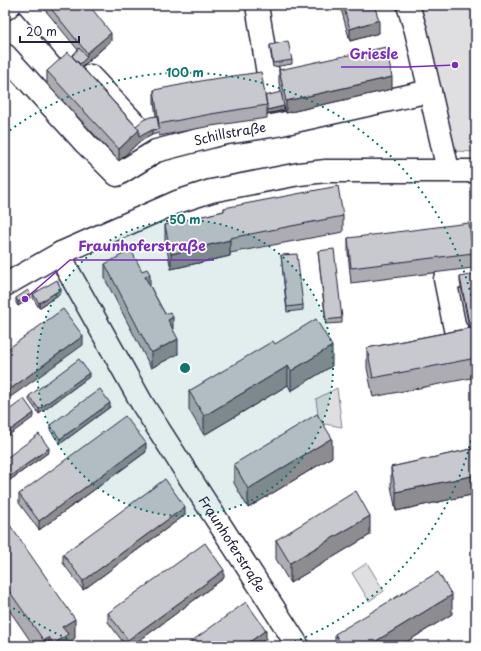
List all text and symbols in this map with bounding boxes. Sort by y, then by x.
scale bar [20,18,79,44]
text: 20 m [26,22,57,40]
callout: Griesle [341,41,406,67]
text: Griesle [349,43,399,64]
text: 100 m [166,63,204,81]
street label: Schillstraße [192,117,267,150]
text: 50 m [169,210,201,228]
callout: Fraunhoferstraße [70,234,214,260]
text: Fraunhoferstraße [78,235,206,256]
centre of rings [178,361,192,375]
street label: Fraunhoferstraße [195,492,271,595]

